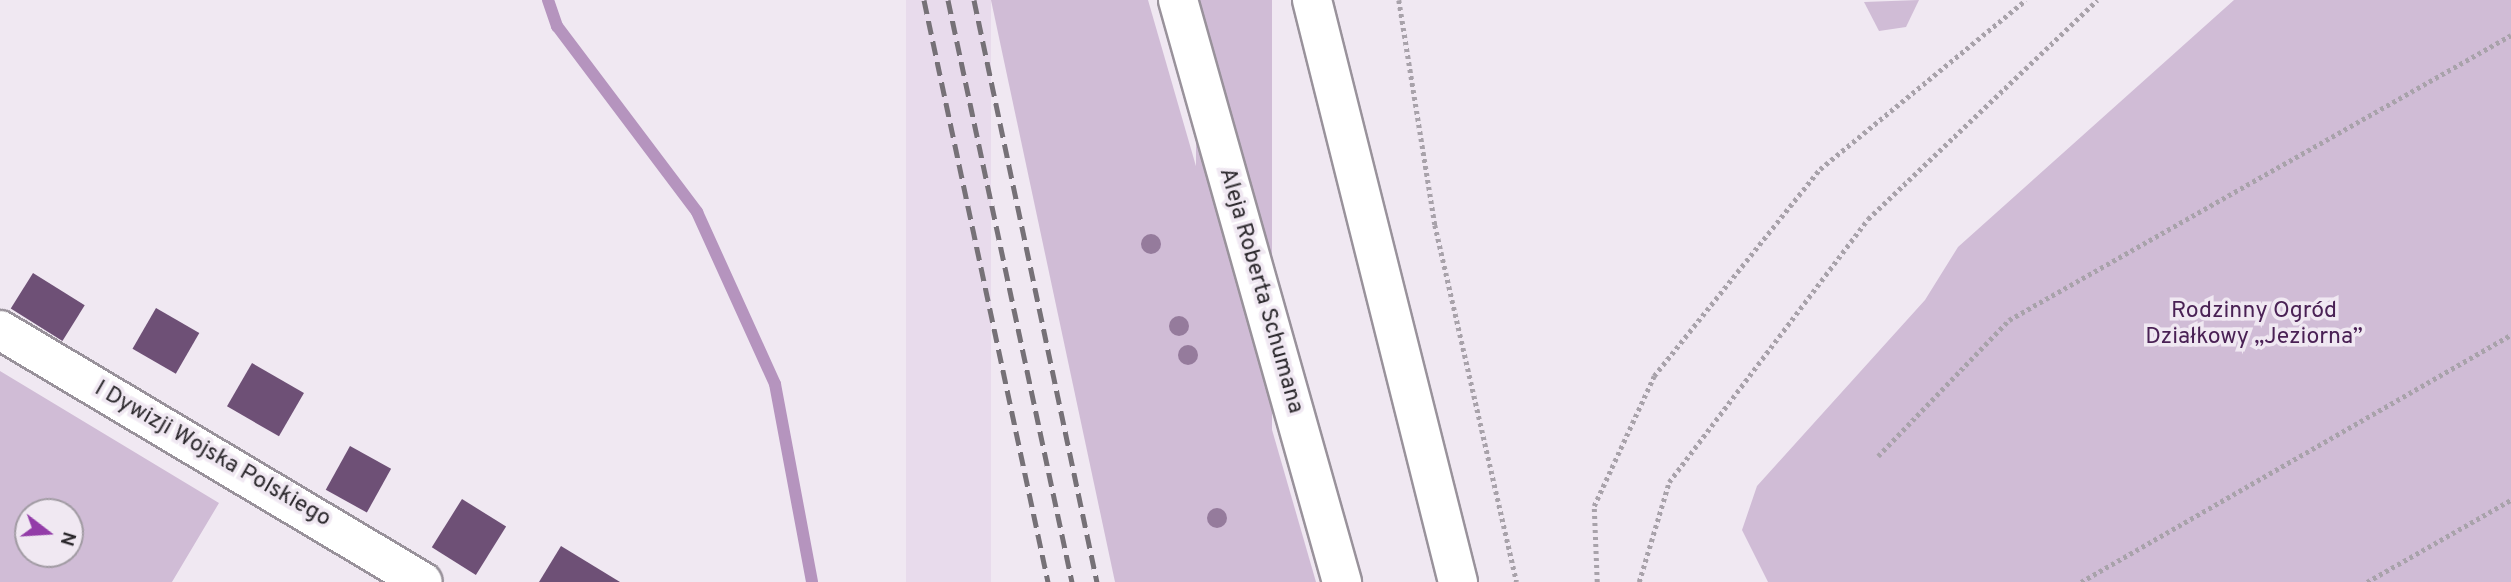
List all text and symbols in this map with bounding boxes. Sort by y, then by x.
street label: Aleja Roberta Schumana [1212,165,1308,417]
park label: Rodzinny Ogród Działkowy „Jeziorna” [2145,298,2363,352]
street label: I Dywizji Wojska Polskiego [89,376,335,534]
north arrow [14,498,84,568]
text: N [54,529,81,549]

